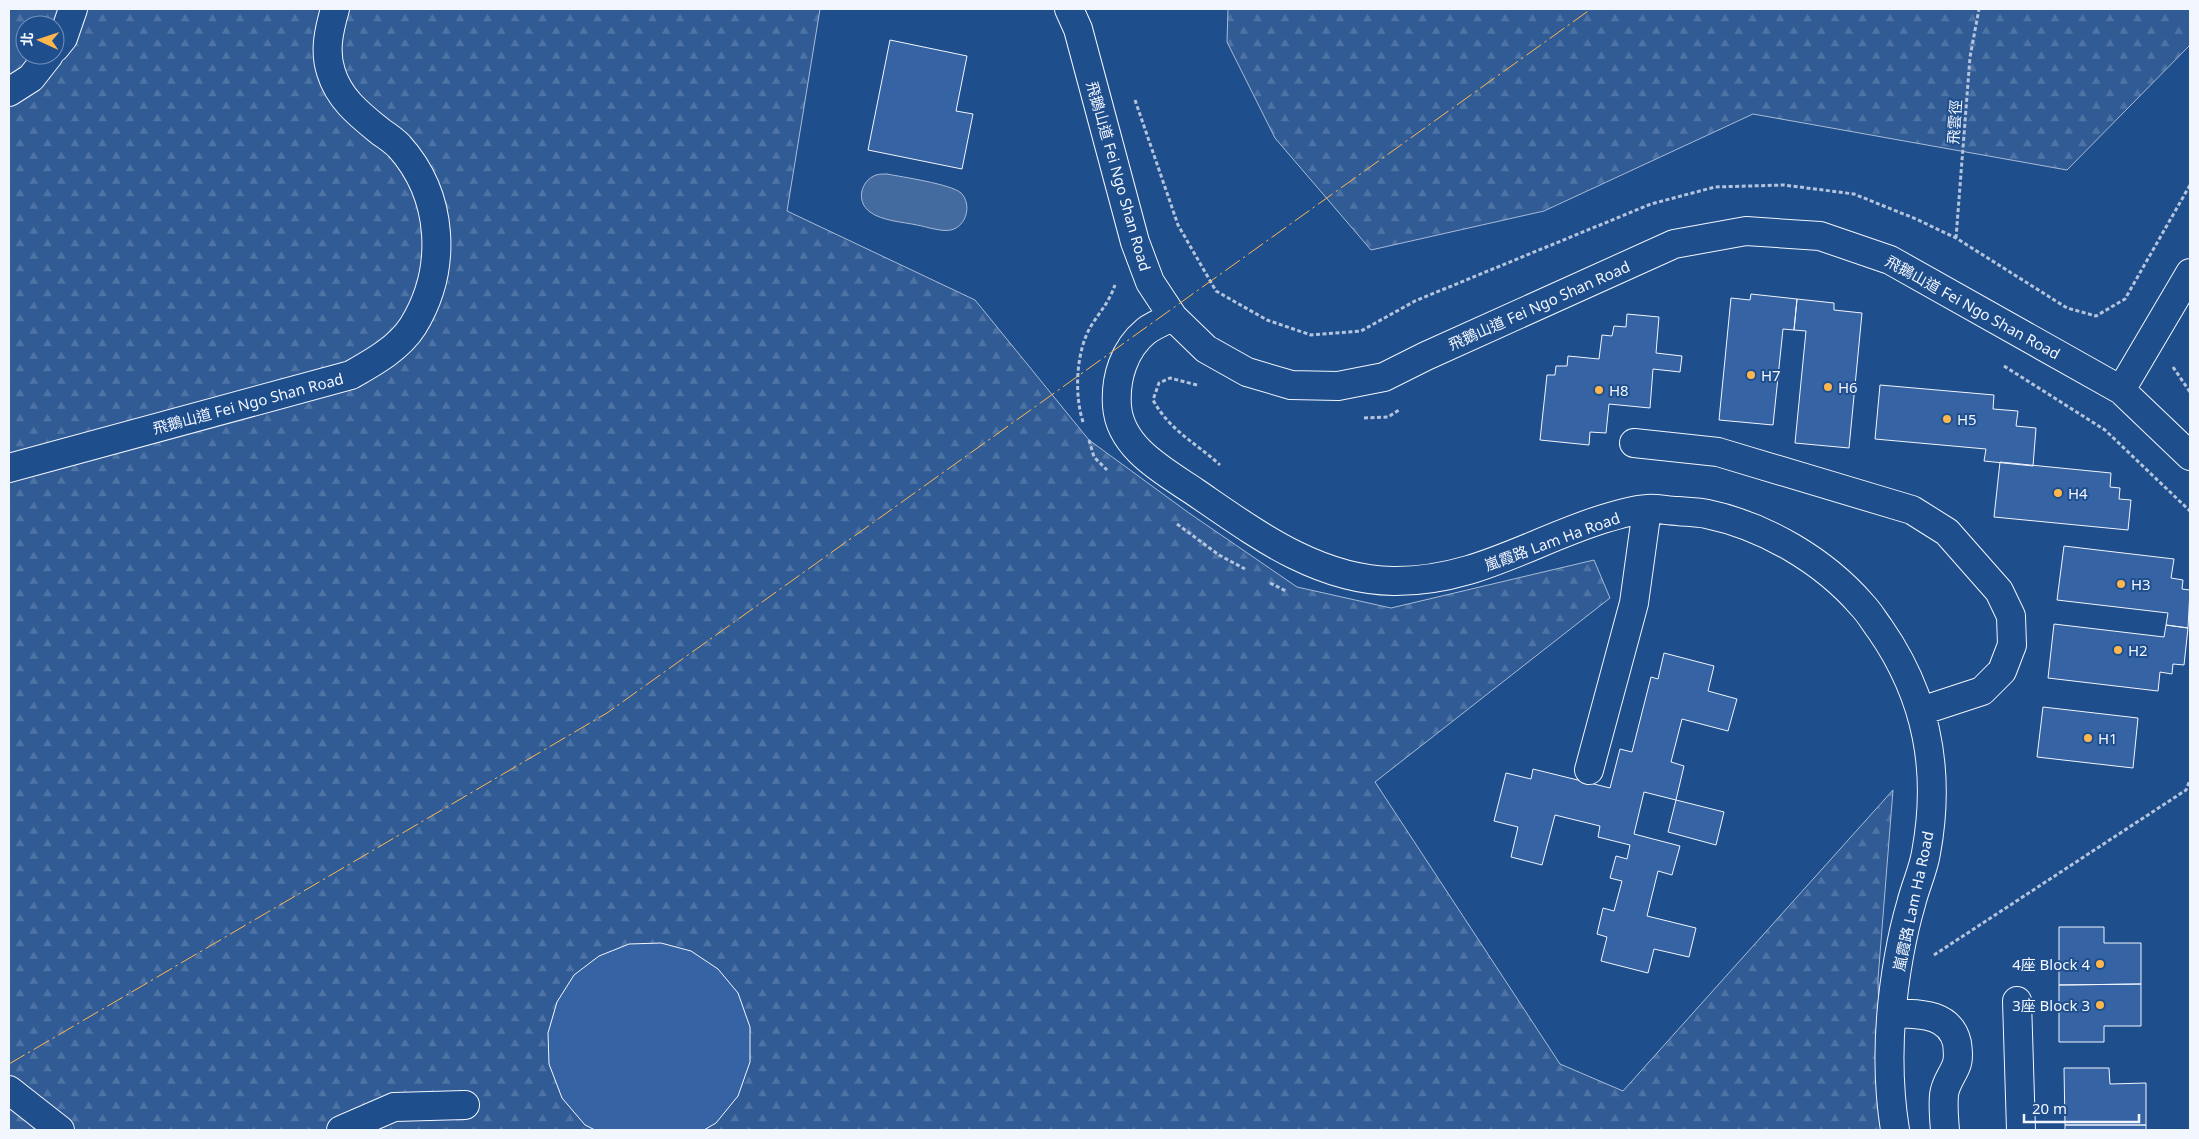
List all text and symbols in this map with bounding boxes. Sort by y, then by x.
north arrow [15,15,65,65]
text: 北 [17,32,36,47]
street label: 飛鵝山道 Fei Ngo Shan Road [1082,79,1156,273]
street label: 飛雲徑 [1942,99,1966,145]
street label: 飛鵝山道 Fei Ngo Shan Road [1882,251,2064,363]
street label: 飛鵝山道 Fei Ngo Shan Road [1445,256,1633,354]
place label: H7 [1761,365,1781,385]
street label: 飛鵝山道 Fei Ngo Shan Road [150,368,346,438]
marker: H7 [1745,369,1757,381]
place label: H6 [1838,377,1858,397]
place label: H8 [1609,380,1629,400]
marker: H6 [1822,381,1834,393]
marker: H8 [1593,384,1605,396]
place label: H5 [1957,409,1977,429]
marker: H5 [1941,413,1953,425]
place label: H4 [2068,483,2088,503]
marker: H4 [2052,487,2064,499]
street label: 嵐霞路 Lam Ha Road [1482,507,1622,575]
place label: H3 [2131,574,2151,594]
marker: H3 [2115,578,2127,590]
place label: H2 [2128,640,2148,660]
marker: H2 [2112,644,2124,656]
place label: H1 [2098,728,2118,748]
marker: H1 [2082,732,2094,744]
street label: 嵐霞路 Lam Ha Road [1888,829,1938,973]
place label: 4座 Block 4 [2012,954,2090,974]
marker: 4座 Block 4 [2094,958,2106,970]
place label: 3座 Block 3 [2012,995,2090,1015]
marker: 3座 Block 3 [2094,999,2106,1011]
scale bar [2024,1092,2139,1124]
text: 20 m [2032,1098,2067,1118]

